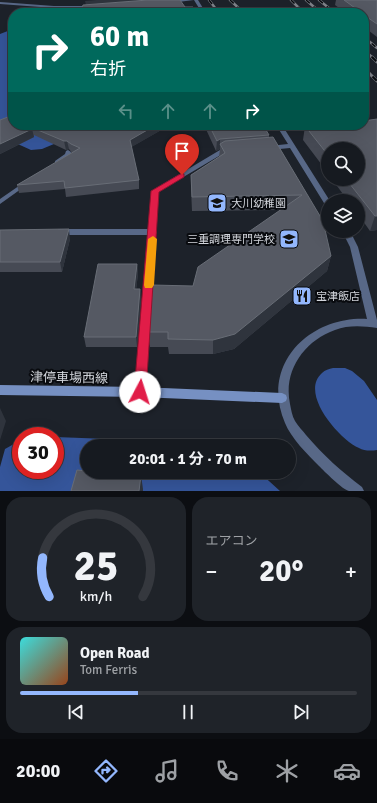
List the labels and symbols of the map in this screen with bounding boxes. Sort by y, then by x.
pin [165,134,199,175]
school or university icon: 大川幼稚園 [206,192,228,214]
place label: 大川幼稚園 [231,197,286,210]
school or university icon: 三重調理専門学校 [278,228,300,250]
place label: 三重調理専門学校 [187,233,275,246]
restaurant icon: 宝津飯店 [291,285,313,307]
place label: 宝津飯店 [316,290,360,303]
street label: 津停車場西線 [30,369,108,387]
position arrow [119,371,161,413]
speed limit sign: 30 [12,427,64,479]

